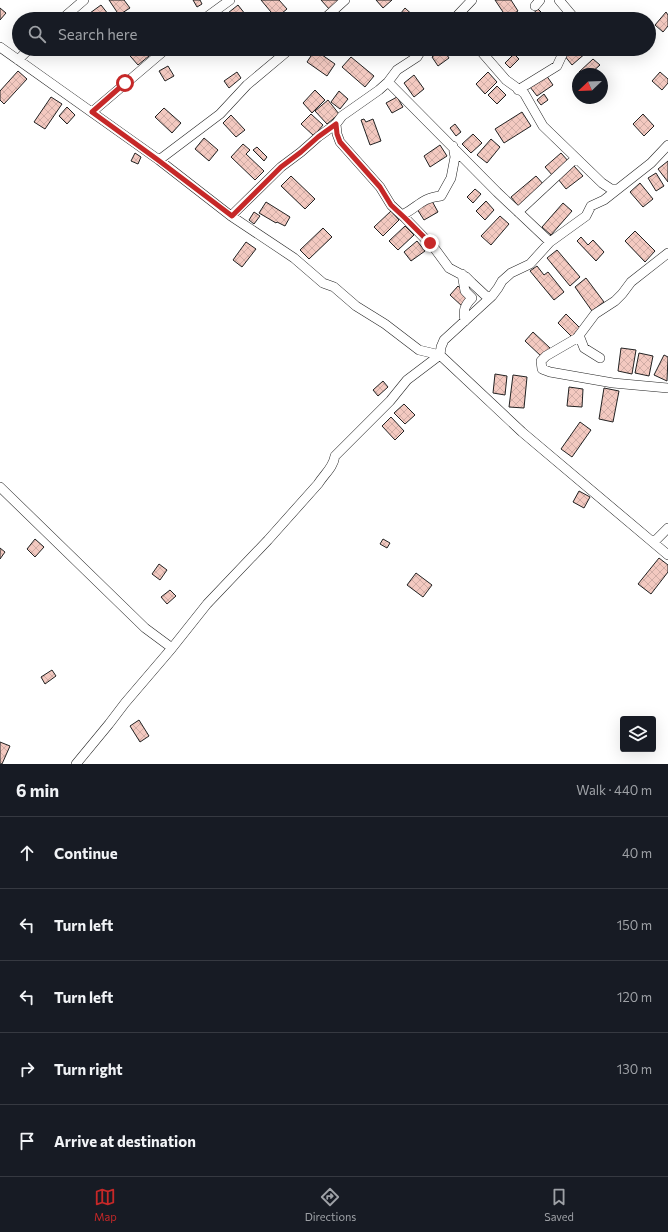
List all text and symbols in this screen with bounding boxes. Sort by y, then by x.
search box [12,12,656,56]
icon: search [26,23,48,45]
text: Search here [58,25,137,43]
north arrow [572,68,608,104]
route start [116,74,134,92]
route end [421,234,439,252]
map controls [620,716,656,752]
button: layers [620,716,656,752]
text: 6 min [16,780,59,801]
text: Walk · 440 m [576,782,652,798]
icon: ahead [16,842,38,864]
text: Continue [54,844,118,862]
text: 40 m [622,845,652,861]
icon: left [16,914,38,936]
text: Turn left [54,916,113,934]
text: 150 m [617,917,652,933]
icon: left [16,986,38,1008]
text: Turn left [54,988,113,1006]
text: 120 m [617,989,652,1005]
icon: right [16,1058,38,1080]
text: Turn right [54,1060,123,1078]
text: 130 m [617,1061,652,1077]
icon: arrive [16,1130,38,1152]
text: Arrive at destination [54,1132,196,1150]
tab: Map [94,1186,117,1223]
tab: Directions [305,1186,356,1223]
tab: Saved [544,1186,574,1223]

